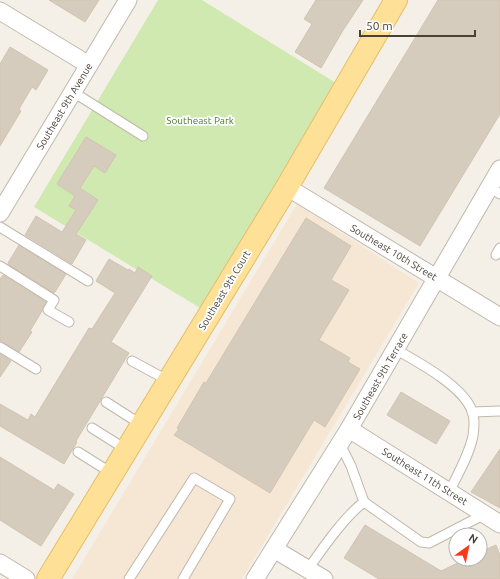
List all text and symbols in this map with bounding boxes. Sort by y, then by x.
scale bar [360,12,475,38]
text: 50 m [366,19,393,32]
street label: Southeast 9th Avenue [34,61,95,151]
park label: Southeast Park [166,115,234,126]
street label: Southeast 10th Street [349,222,439,283]
street label: Southeast 9th Court [196,249,253,332]
street label: Southeast 9th Terrace [351,331,410,422]
street label: Southeast 11th Street [380,446,470,507]
north arrow [448,527,488,567]
text: N [467,531,480,546]

